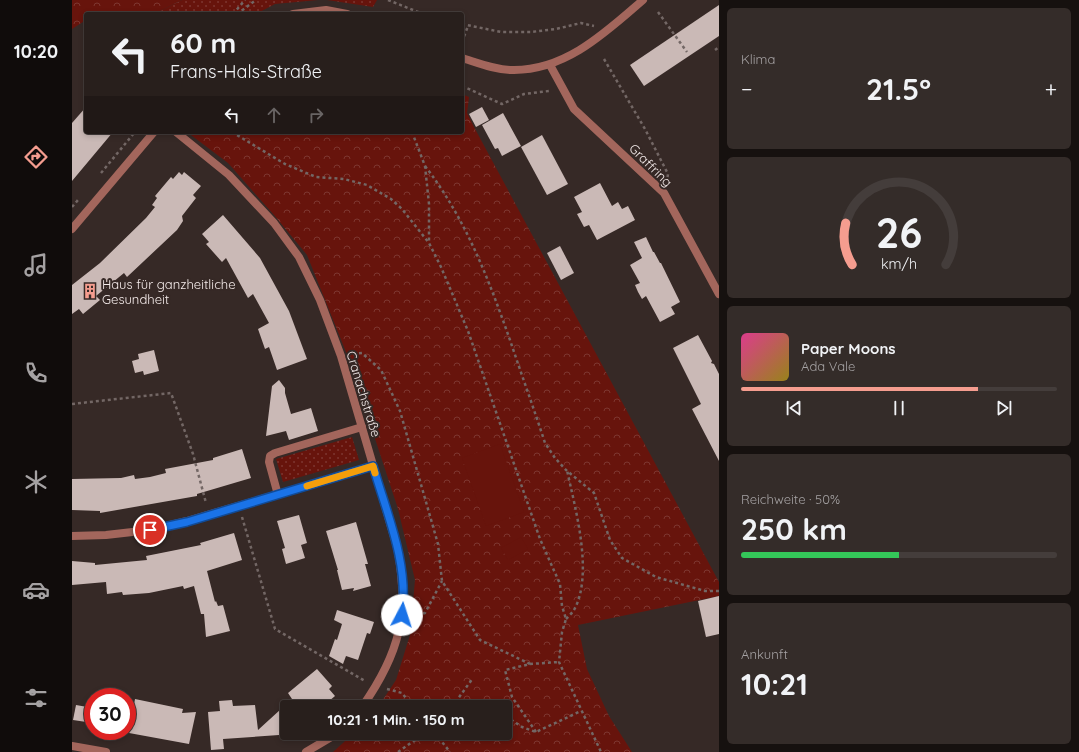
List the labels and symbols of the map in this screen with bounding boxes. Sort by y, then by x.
street label: Graffring [626,140,676,190]
place label: Haus für ganzheitliche Gesundheit [102,276,236,307]
building icon: Haus für ganzheitliche Gesundheit [81,282,99,300]
street label: Cranachstraße [343,349,385,439]
pin [133,513,167,547]
position arrow [381,594,423,636]
speed limit sign: 30 [84,688,136,740]

